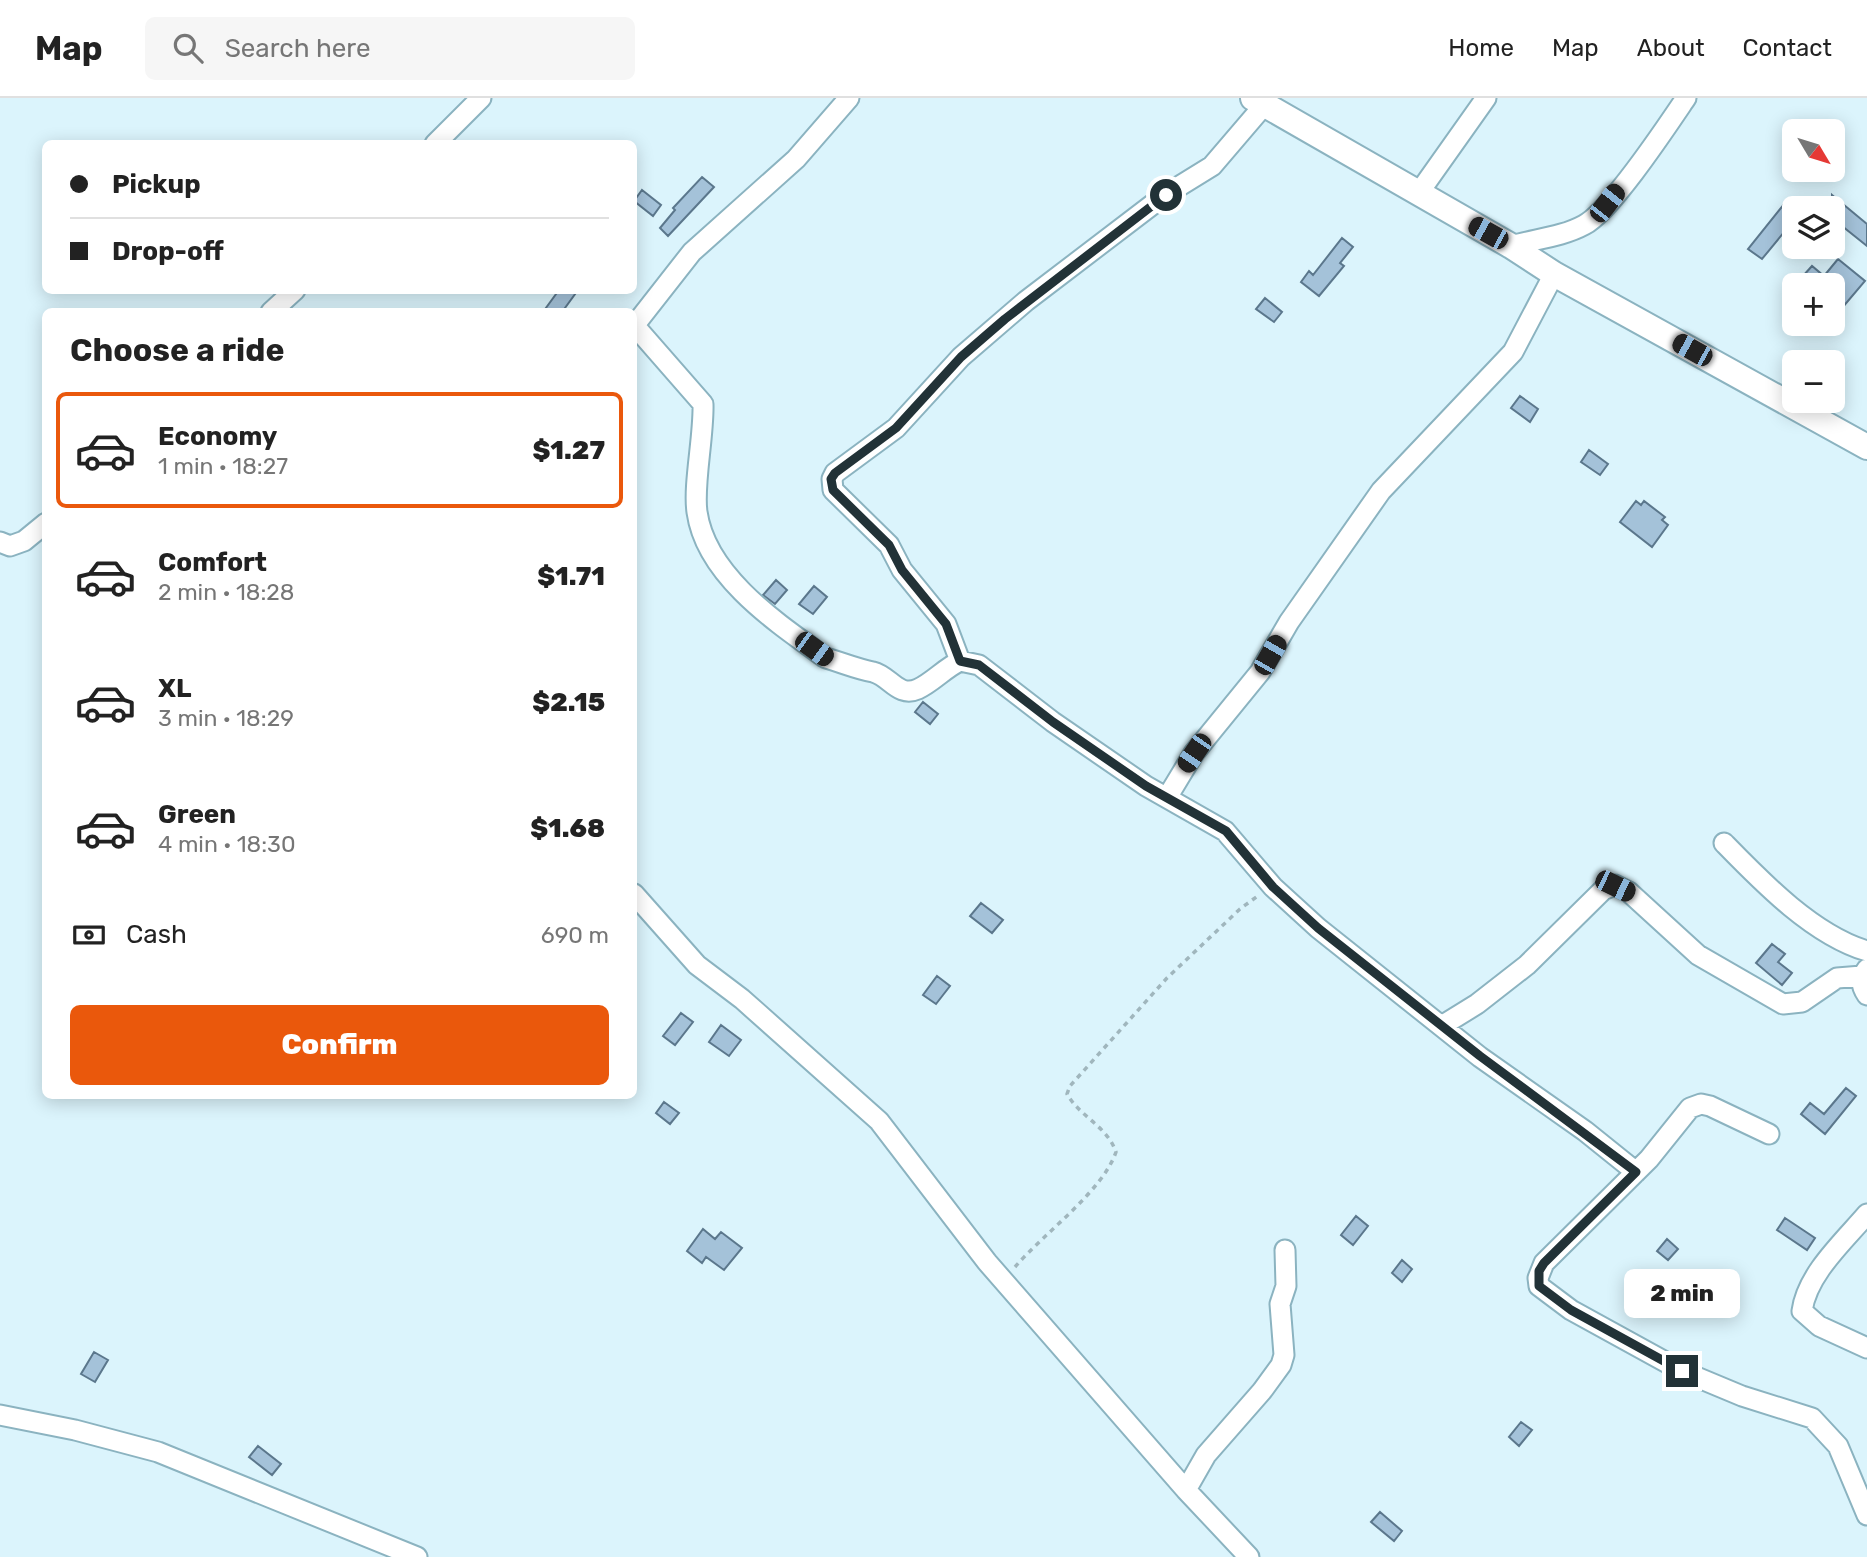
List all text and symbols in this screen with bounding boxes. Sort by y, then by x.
search box [145,17,635,80]
text: Map [35,29,103,68]
icon: search [169,29,207,67]
text: Search here [225,33,370,64]
text: Home [1448,34,1514,62]
text: Map [1552,34,1599,62]
text: About [1637,34,1705,62]
text: Contact [1743,34,1832,62]
north arrow [1782,119,1844,182]
map controls [1782,119,1845,413]
text: Pickup [112,169,201,200]
route start [1150,179,1182,211]
car [1586,180,1629,226]
button: layers [1782,196,1845,259]
car [1465,214,1512,252]
text: Drop-off [112,236,224,267]
button: + [1782,273,1845,336]
text: Choose a ride [70,331,284,369]
car [1669,331,1716,369]
button: − [1782,350,1845,413]
icon: car [74,419,137,482]
text: Economy [158,421,277,452]
text: $1.27 [532,435,605,466]
text: 1 min · 18:27 [158,452,288,480]
icon: car [74,545,137,608]
text: Comfort [158,547,267,578]
text: $1.71 [537,561,605,592]
text: 2 min · 18:28 [158,578,294,606]
car [791,628,838,670]
car [1251,632,1290,678]
icon: car [74,671,137,734]
text: XL [158,673,191,704]
text: $2.15 [532,687,605,718]
text: 3 min · 18:29 [158,704,294,732]
car [1174,730,1215,776]
icon: car [74,797,137,860]
text: Green [158,799,236,830]
text: $1.68 [530,813,605,844]
text: 4 min · 18:30 [158,830,296,858]
car [1592,867,1639,905]
icon: cash [70,916,108,954]
text: Cash [126,919,187,950]
text: 690 m [541,921,609,949]
button: Confirm [70,1005,609,1085]
callout: 2 min [1624,1270,1740,1318]
text: 2 min [1650,1279,1714,1307]
route end [1666,1355,1698,1387]

